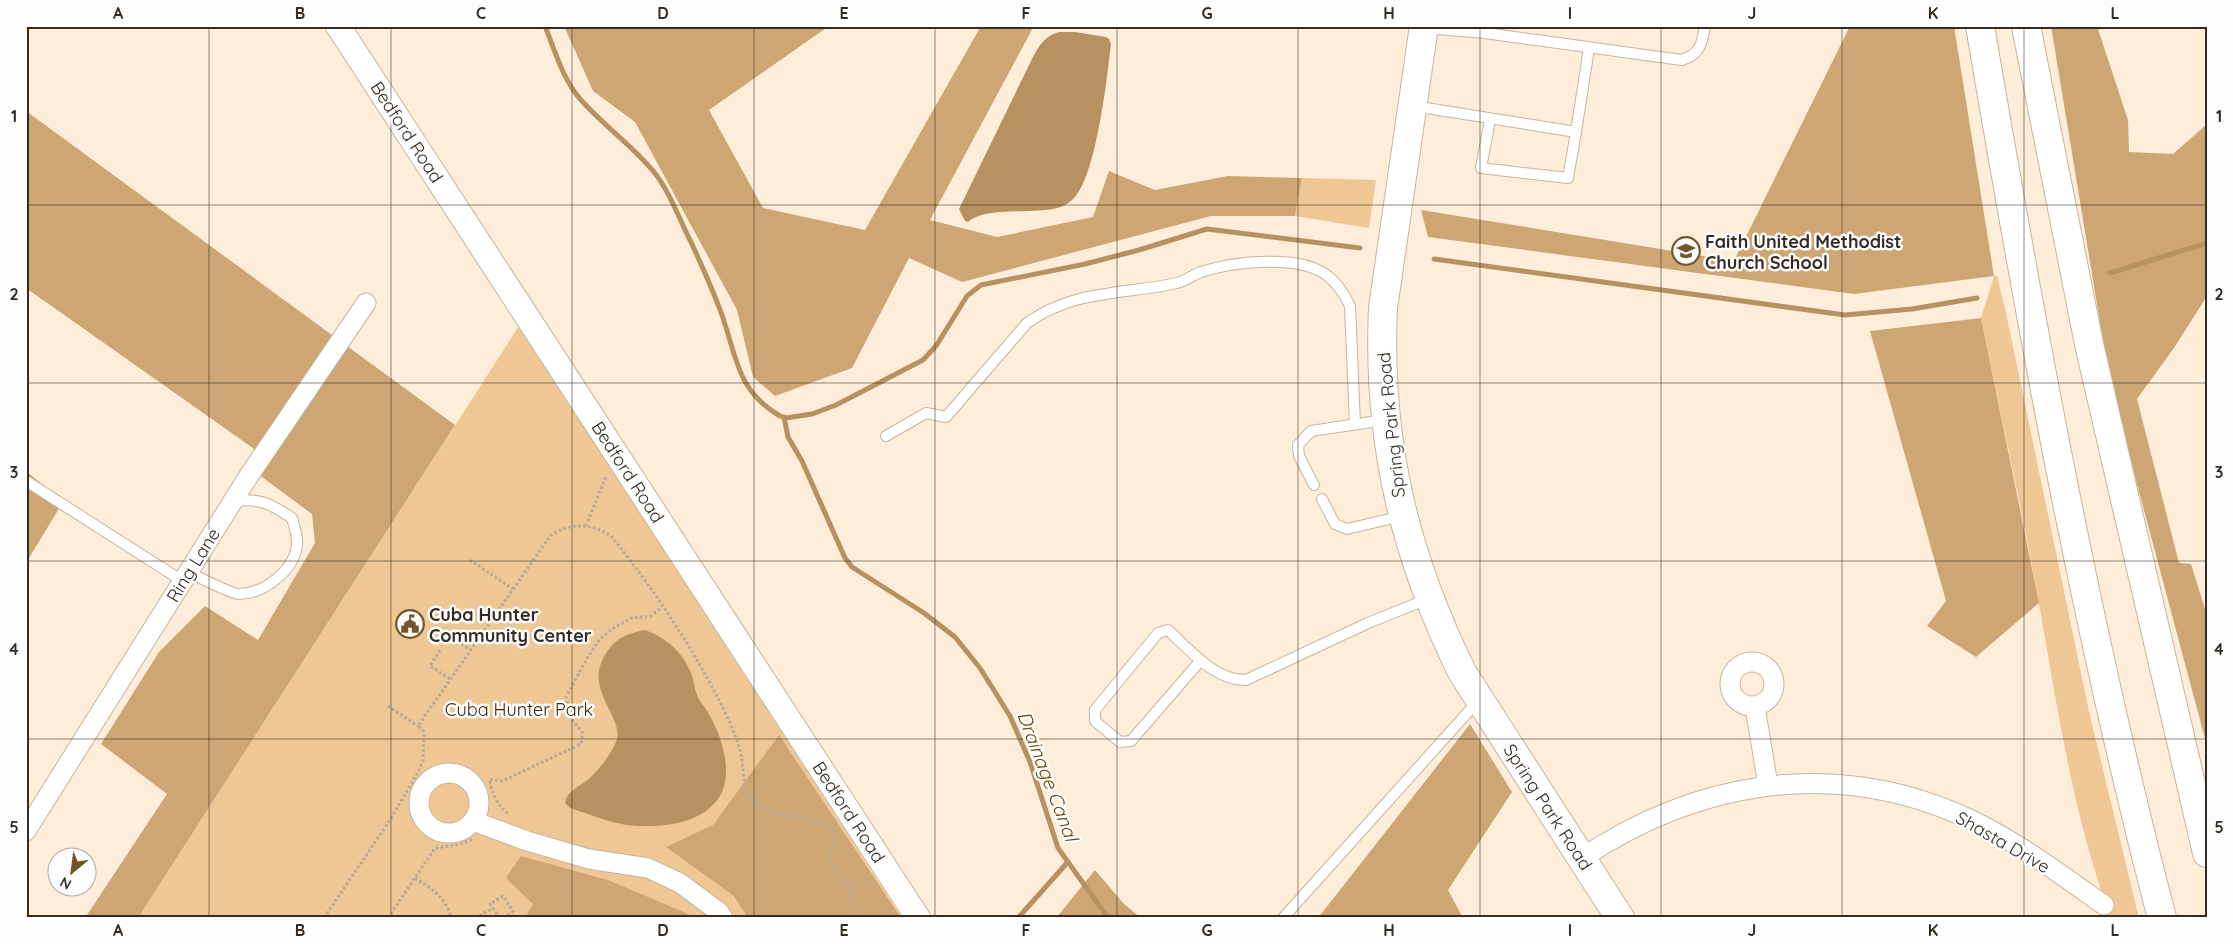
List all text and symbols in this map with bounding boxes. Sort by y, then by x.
text: A [113,3,124,23]
text: B [295,3,305,23]
text: C [476,3,486,23]
text: D [657,3,669,23]
text: E [839,3,849,23]
text: F [1022,3,1031,23]
text: G [1201,3,1213,23]
text: H [1383,3,1395,23]
text: I [1568,3,1572,23]
text: J [1748,3,1756,23]
text: K [1928,3,1938,23]
text: L [2111,3,2120,23]
street label: Bedford Road [366,77,448,187]
text: 1 [11,106,17,126]
text: 1 [2216,106,2222,126]
place label: Faith United Methodist Church School [1705,230,1901,274]
school or university icon: Faith United Methodist Church School [1671,236,1701,266]
text: 2 [9,284,19,304]
text: 2 [2214,284,2224,304]
street label: Spring Park Road [1372,351,1410,499]
street label: Bedford Road [587,417,669,527]
text: 3 [10,462,18,482]
text: 3 [2215,462,2223,482]
street label: Ring Lane [161,523,225,607]
place label: Cuba Hunter Community Center [429,603,592,647]
public building icon: Cuba Hunter Community Center [395,609,425,639]
text: 4 [9,639,19,659]
text: 4 [2214,639,2224,659]
park label: Cuba Hunter Park [445,698,593,721]
water label: Drainage Canal [1012,708,1085,847]
street label: Spring Park Road [1499,739,1597,875]
street label: Bedford Road [808,757,890,867]
street label: Shasta Drive [1952,806,2054,878]
text: 5 [9,817,19,837]
text: 5 [2214,817,2224,837]
north arrow [48,846,98,896]
text: N [57,873,75,894]
text: A [113,920,124,940]
text: B [295,920,305,940]
text: C [476,920,486,940]
text: D [657,920,669,940]
text: E [839,920,849,940]
text: F [1022,920,1031,940]
text: G [1201,920,1213,940]
text: H [1383,920,1395,940]
text: I [1568,920,1572,940]
text: J [1748,920,1756,940]
text: K [1928,920,1938,940]
text: L [2111,920,2120,940]

